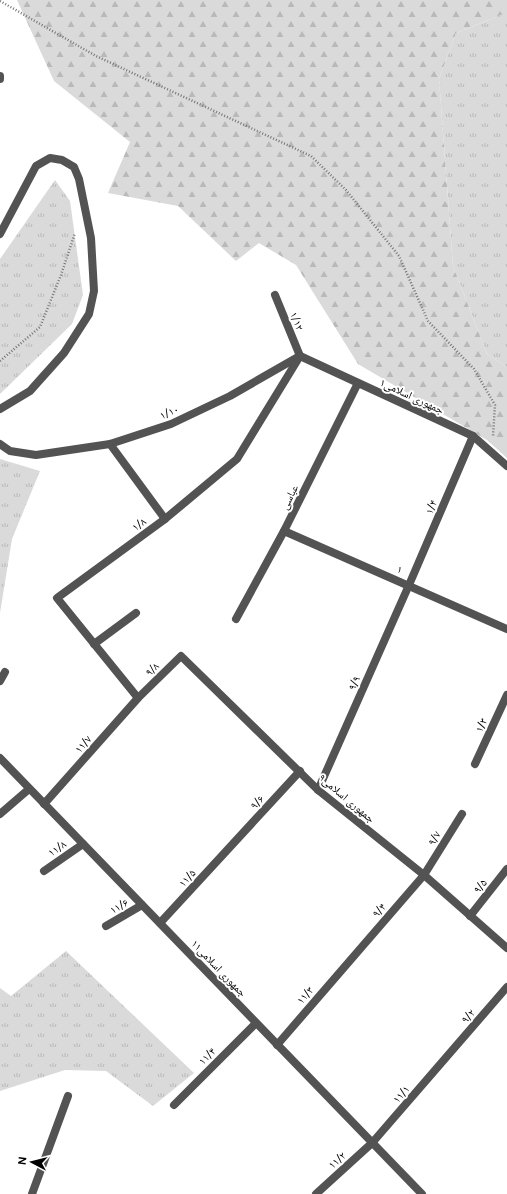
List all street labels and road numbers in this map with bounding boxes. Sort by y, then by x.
street label: ۱/۱۲ [287,310,307,333]
street label: جمهوری اسلامی۱ [378,375,446,417]
street label: ۱/۱۰ [157,402,181,422]
street label: عباسی [277,482,301,512]
street label: ۱/۴ [422,498,440,516]
street label: ۱/۸ [129,514,149,534]
street label: ۱ [395,562,405,576]
street label: ۹/۸ [142,659,162,679]
street label: ۹/۹ [345,674,363,692]
street label: ۱/۳ [472,716,490,734]
street label: ۱۱/۷ [71,732,95,756]
street label: جمهوری اسلامی۹ [316,770,378,826]
street label: ۹/۶ [247,792,267,812]
street label: ۹/۷ [424,828,444,848]
street label: ۱۱/۸ [45,837,69,859]
street label: ۱۱/۵ [175,866,199,890]
street label: ۹/۵ [470,876,490,896]
street label: ۱۱/۶ [107,895,131,917]
street label: ۹/۴ [369,900,389,920]
street label: جمهوری اسلامی۱۱ [188,937,250,999]
street label: ۱۱/۳ [293,983,317,1007]
street label: ۹/۲ [458,1006,478,1026]
street label: ۱۱/۴ [195,1044,219,1068]
street label: ۱۱/۱ [389,1082,413,1106]
street label: ۱۱/۲ [325,1148,349,1172]

